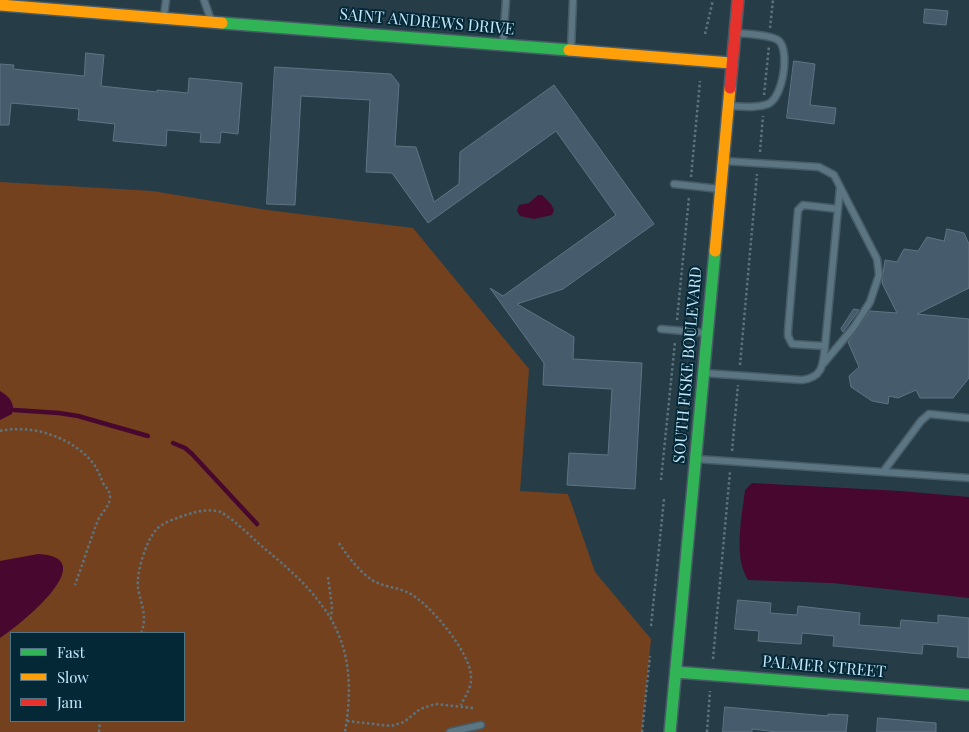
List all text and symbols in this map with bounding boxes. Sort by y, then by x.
street label: SAINT ANDREWS DRIVE [339,5,515,39]
street label: SOUTH FISKE BOULEVARD [670,266,706,464]
legend [10,632,185,722]
text: Fast [57,642,85,662]
street label: PALMER STREET [761,652,887,682]
text: Slow [57,667,89,687]
text: Jam [57,692,82,712]

